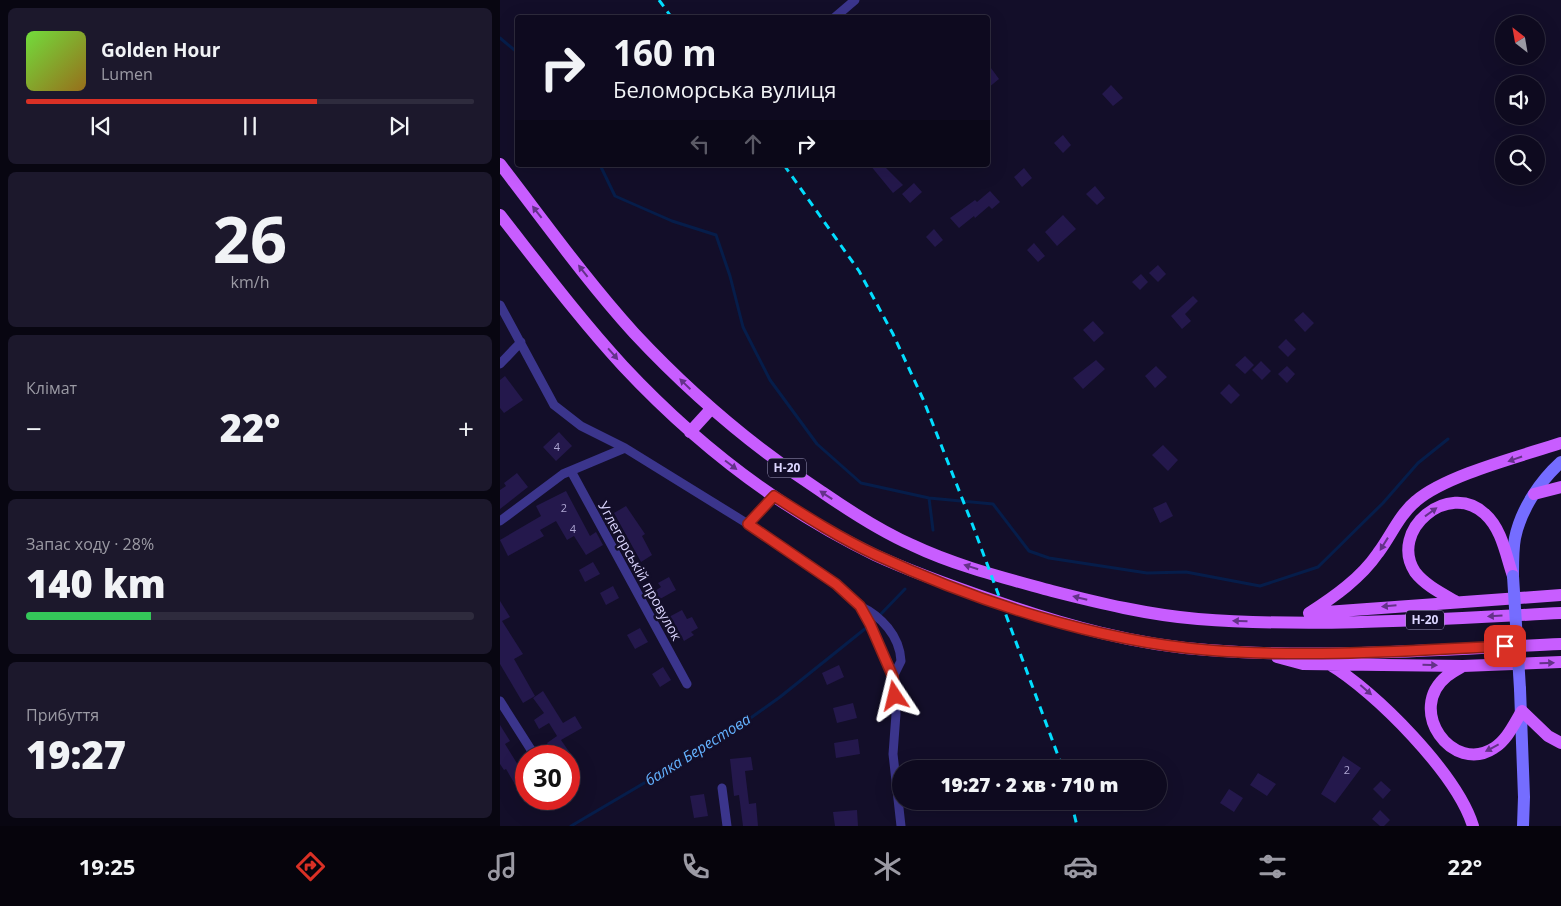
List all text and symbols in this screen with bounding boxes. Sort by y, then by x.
north arrow [1495,15,1545,65]
map controls [1495,15,1545,185]
text: 160 m [613,29,717,76]
icon: right [530,35,595,100]
text: Golden Hour [101,37,220,63]
text: Lumen [101,63,153,85]
text: Беломорська вулиця [613,74,836,104]
button: sound [1495,75,1545,125]
icon: previous [87,112,115,140]
icon: pause [236,112,264,140]
icon: next [385,112,413,140]
icon: left [686,130,714,158]
icon: ahead [739,130,767,158]
icon: right [792,130,820,158]
button: search [1495,135,1545,185]
text: 26 [213,194,287,282]
one-way arrow [531,206,542,219]
one-way arrow [577,265,588,278]
text: km/h [231,271,269,293]
one-way arrow [607,348,619,360]
text: Клімат [26,377,77,399]
one-way arrow [680,378,692,390]
text: 22° [220,401,280,453]
text: − [26,409,42,447]
text: + [458,409,474,447]
house number: 4 [554,439,561,454]
one-way arrow [1507,455,1522,463]
road number: Н-20 [768,458,806,478]
one-way arrow [724,460,738,470]
one-way arrow [819,490,833,500]
street label: Углегорськiй провулок [594,498,687,644]
house number: 2 [561,500,567,515]
one-way arrow [1424,507,1437,517]
house number: 4 [570,521,577,536]
text: Запас ходу · 28% [26,533,154,555]
one-way arrow [1379,538,1389,551]
text: 140 km [26,557,166,609]
one-way arrow [963,563,978,571]
one-way arrow [1072,593,1087,601]
one-way arrow [1381,603,1397,611]
road number: Н-20 [1406,610,1444,630]
one-way arrow [1487,613,1503,621]
one-way arrow [1232,617,1248,625]
pin [1484,625,1526,667]
icon: arrive [1491,632,1519,660]
one-way arrow [1539,658,1555,666]
one-way arrow [1423,661,1439,669]
position arrow [868,669,920,721]
one-way arrow [1360,684,1372,696]
text: Прибуття [26,704,99,726]
water label: балка Берестова [641,708,755,790]
text: 19:27 [26,728,126,780]
one-way arrow [1484,744,1499,752]
speed limit sign: 30 [515,745,580,810]
house number: 2 [1344,762,1350,777]
text: 19:27 · 2 хв · 710 m [940,772,1119,798]
icon: directions [293,849,328,884]
icon: music [485,849,520,884]
icon: phone [678,849,713,884]
icon: climate [870,849,905,884]
icon: car [1063,849,1098,884]
icon: filters [1255,849,1290,884]
text: 19:25 [79,851,135,881]
text: 22° [1448,851,1482,881]

